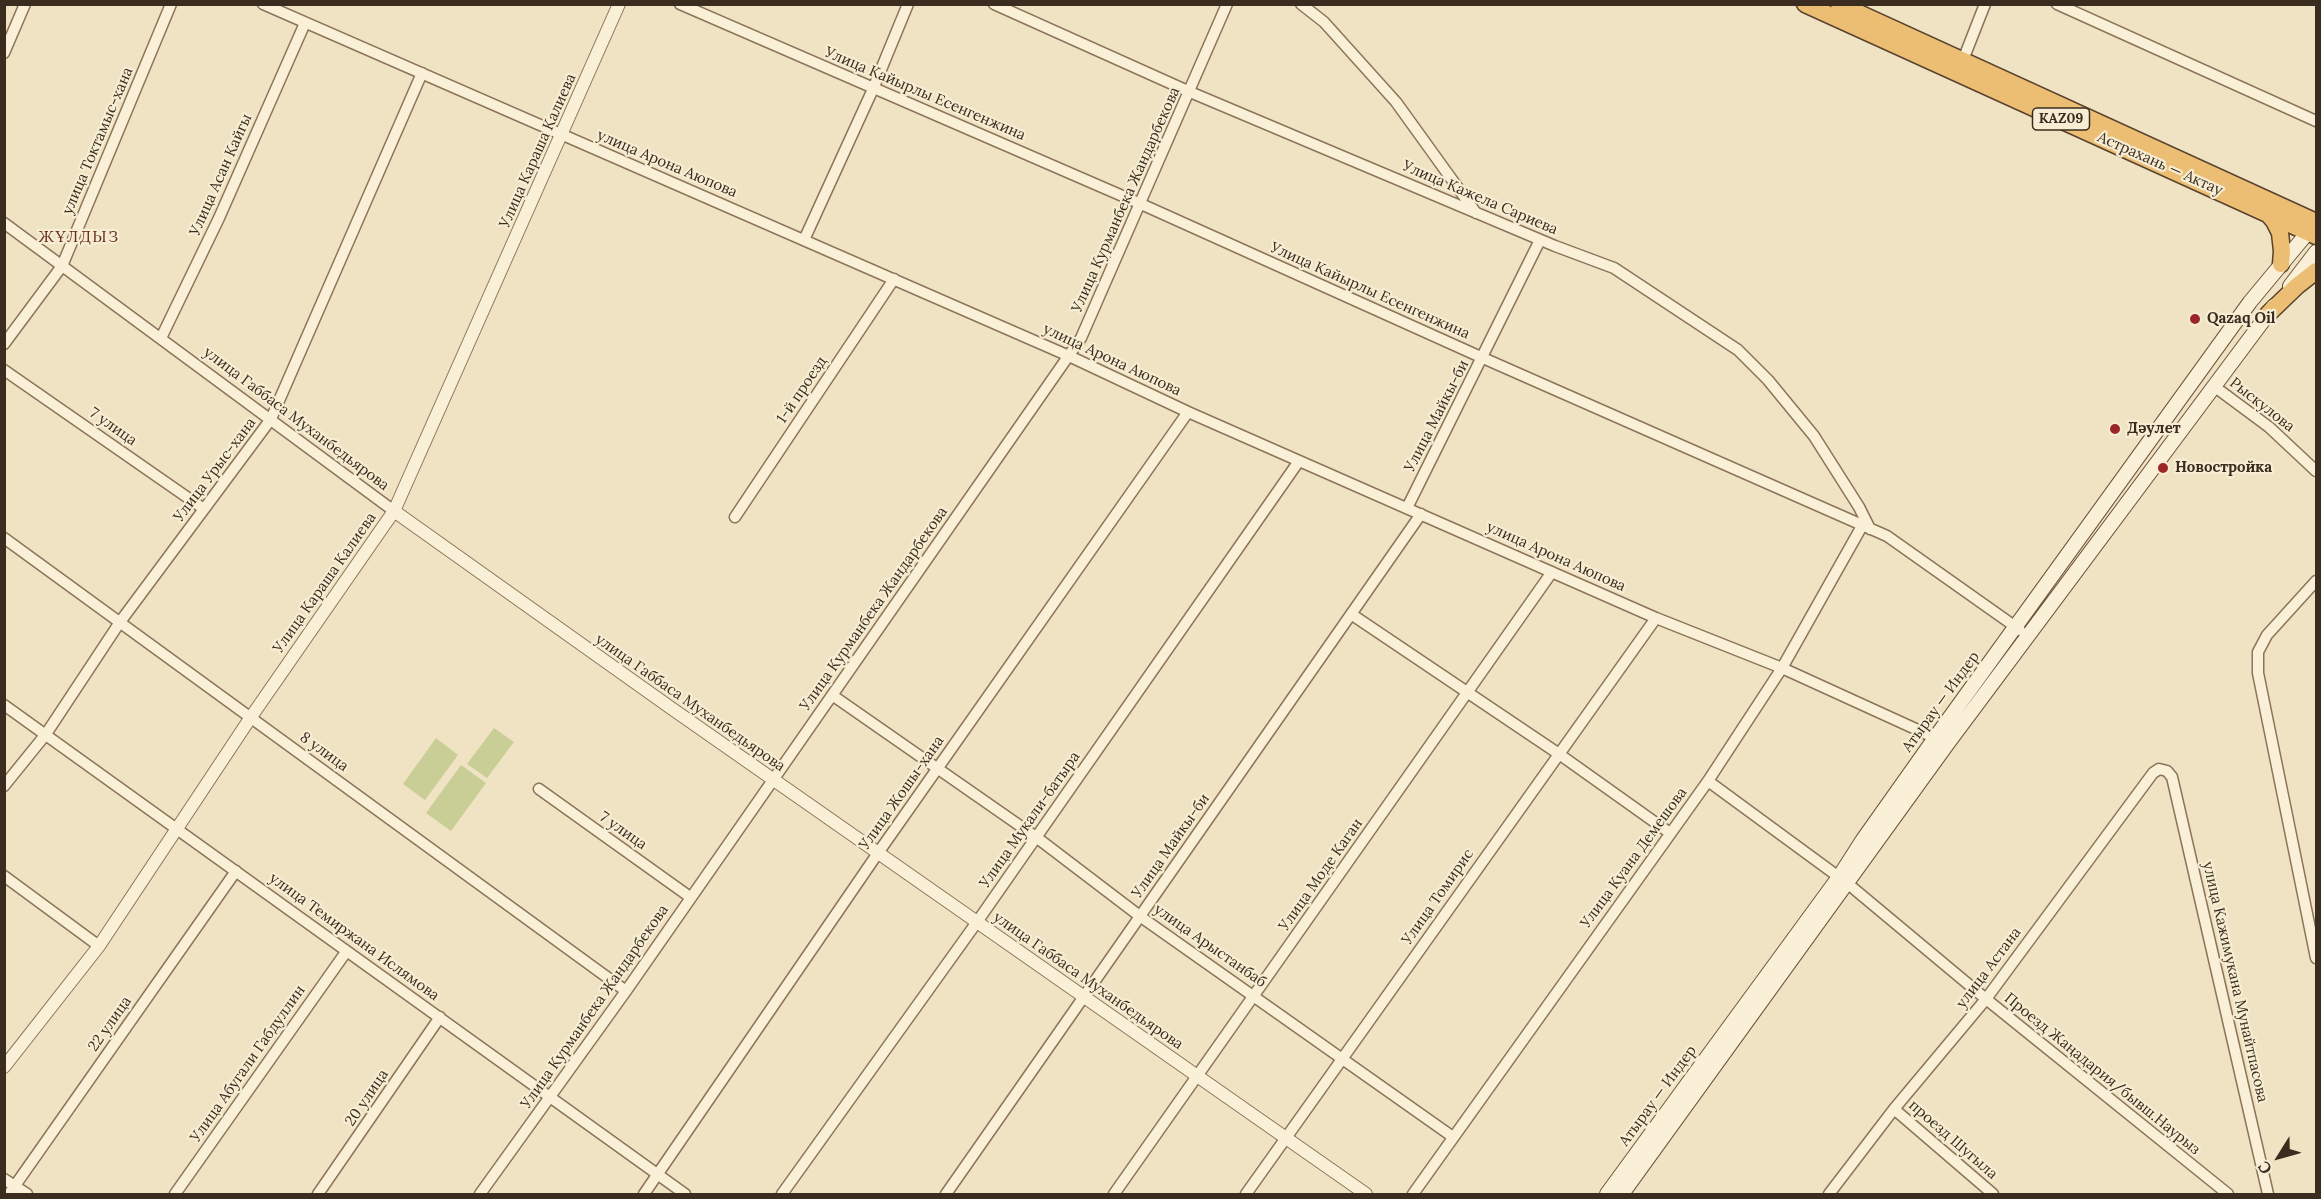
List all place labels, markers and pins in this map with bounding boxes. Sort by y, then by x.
place label: Qazaq Oil [2207,310,2276,328]
marker: Qazaq Oil [2188,312,2202,326]
place label: Дәулет [2127,420,2181,438]
marker: Дәулет [2108,422,2122,436]
place label: Новостройка [2175,459,2272,477]
marker: Новостройка [2156,461,2170,475]

